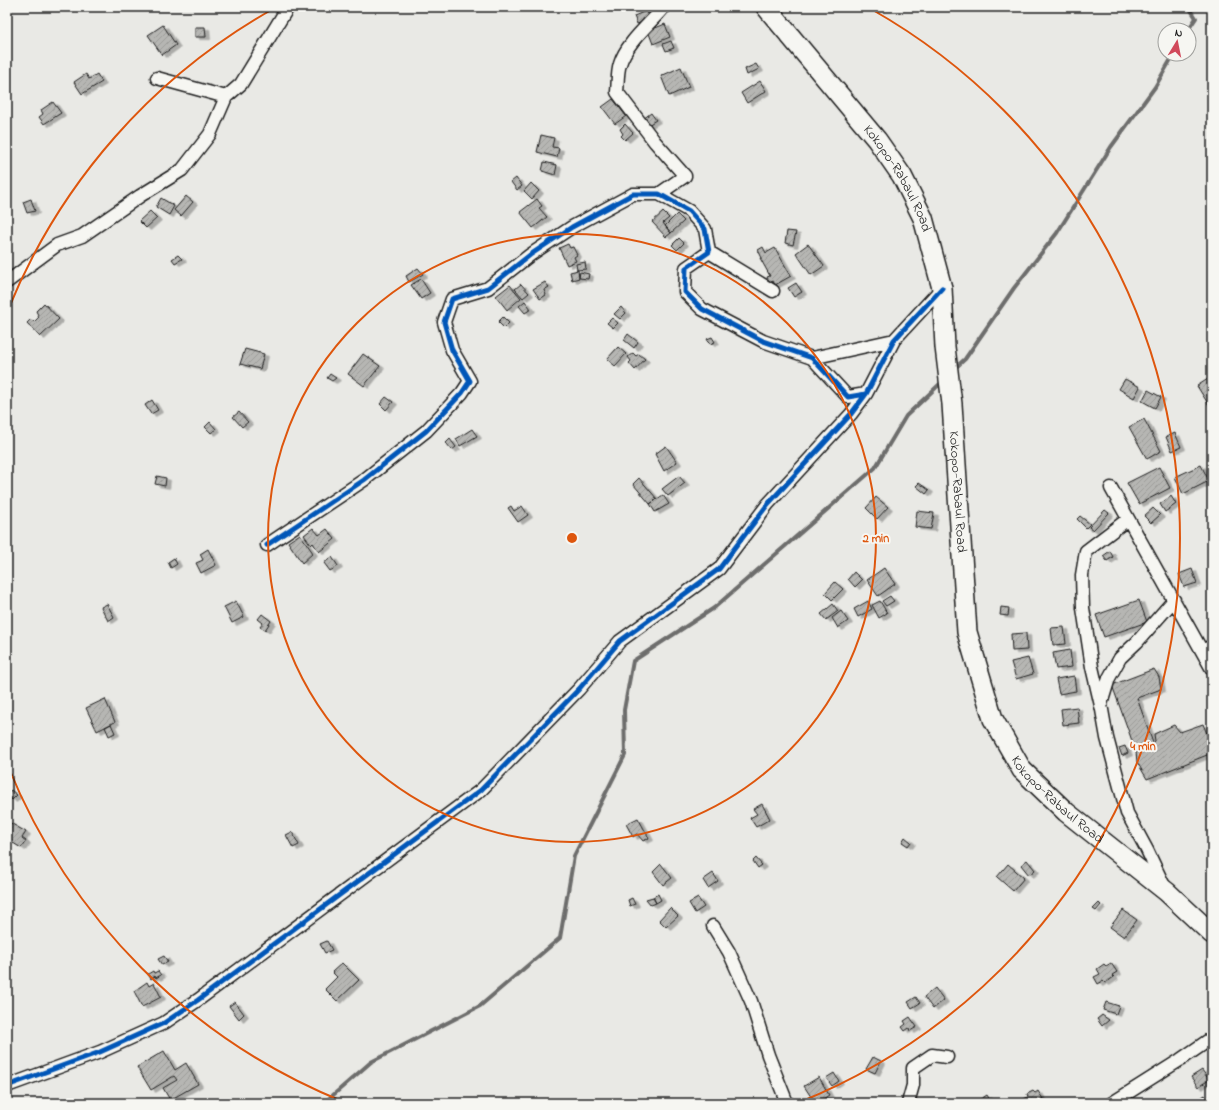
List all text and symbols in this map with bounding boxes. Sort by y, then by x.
north arrow [1157,22,1197,62]
text: N [1174,25,1184,42]
street label: Kokopo-Rabaul Road [858,120,937,234]
street label: Kokopo-Rabaul Road [943,430,972,553]
text: 2 min [862,530,889,548]
centre of rings [565,531,579,545]
text: 4 min [1129,738,1156,756]
street label: Kokopo-Rabaul Road [1005,752,1109,849]

